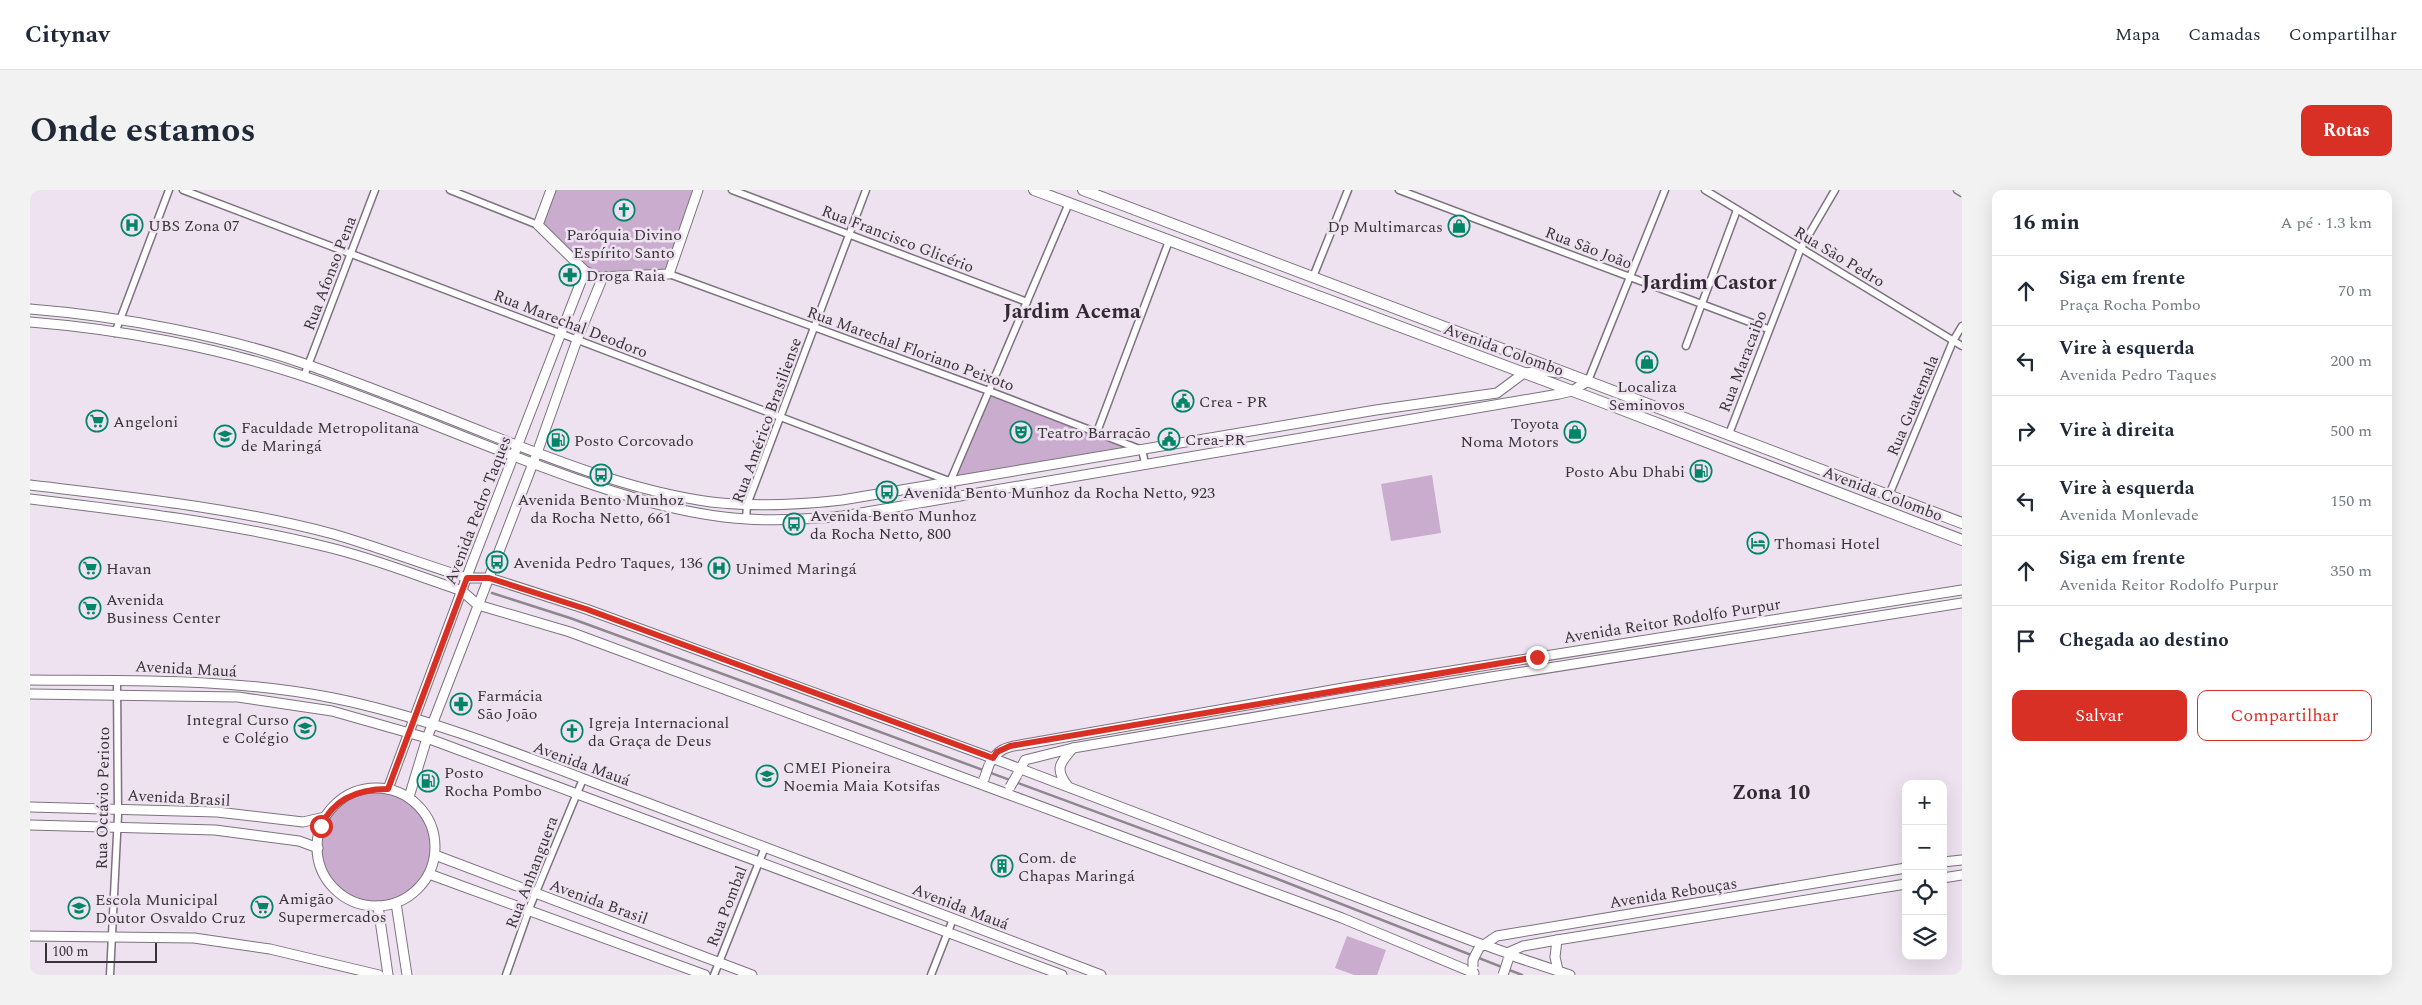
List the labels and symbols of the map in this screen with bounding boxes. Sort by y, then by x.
church icon: Paróquia Divino Espírito Santo [612,198,636,222]
street label: Rua Francisco Glicério [818,199,977,279]
hospital icon: UBS Zona 07 [120,213,144,237]
street label: Rua Afonso Pena [297,213,363,334]
place label: UBS Zona 07 [148,214,240,238]
shop icon: Dp Multimarcas [1447,214,1471,238]
place label: Dp Multimarcas [1328,215,1443,239]
street label: Rua São João [1542,220,1636,276]
street label: Rua São Pedro [1789,220,1889,293]
place label: Paróquia Divino Espírito Santo [566,223,682,265]
pharmacy icon: Droga Raia [558,263,582,287]
place label: Droga Raia [586,264,665,288]
district label: Jardim Castor [1641,267,1777,299]
street label: Rua Marechal Deodoro [490,283,651,364]
district label: Jardim Acema [1003,296,1141,328]
street label: Rua Marechal Floriano Peixoto [803,300,1018,398]
street label: Rua Maracaibo [1713,307,1773,416]
street label: Avenida Colombo [1440,317,1567,383]
street label: Rua Américo Brasiliense [726,334,808,507]
shop icon: Localiza Seminovos [1635,350,1659,374]
street label: Rua Guatemala [1881,351,1945,460]
place label: Localiza Seminovos [1609,375,1685,417]
public building icon: Crea - PR [1171,389,1195,413]
place label: Crea - PR [1199,390,1268,414]
supermarket icon: Angeloni [85,409,109,433]
place label: Angeloni [113,410,178,434]
place label: Toyota Noma Motors [1461,412,1559,454]
place label: Faculdade Metropolitana de Maringá [241,416,419,458]
theatre icon: Teatro Barracão [1009,420,1033,444]
shop icon: Toyota Noma Motors [1563,420,1587,444]
place label: Teatro Barracão [1037,421,1151,445]
school or university icon: Faculdade Metropolitana de Maringá [213,424,237,448]
public building icon: Crea-PR [1157,427,1181,451]
fuel station icon: Posto Corcovado [546,428,570,452]
place label: Crea-PR [1185,428,1246,452]
place label: Posto Corcovado [574,429,694,453]
street label: Avenida Pedro Taques [438,432,517,588]
fuel station icon: Posto Abu Dhabi [1689,459,1713,483]
place label: Posto Abu Dhabi [1564,460,1685,484]
street label: Avenida Colombo [1819,460,1946,528]
bus stop icon: Avenida Bento Munhoz da Rocha Netto, 661 [589,463,613,487]
bus stop icon: Avenida Bento Munhoz da Rocha Netto, 923 [875,480,899,504]
place label: Avenida Bento Munhoz da Rocha Netto, 923 [903,481,1215,505]
place label: Avenida Bento Munhoz da Rocha Netto, 661 [518,488,684,530]
place label: Avenida Bento Munhoz da Rocha Netto, 800 [810,504,977,546]
bus stop icon: Avenida Bento Munhoz da Rocha Netto, 800 [782,512,806,536]
hotel icon: Thomasi Hotel [1746,531,1770,555]
place label: Thomasi Hotel [1774,532,1880,556]
bus stop icon: Avenida Pedro Taques, 136 [485,550,509,574]
place label: Avenida Pedro Taques, 136 [513,551,703,575]
supermarket icon: Havan [78,556,102,580]
hospital icon: Unimed Maringá [707,556,731,580]
place label: Havan [106,557,152,581]
place label: Unimed Maringá [735,557,857,581]
place label: Avenida Business Center [106,588,221,630]
street label: Avenida Reitor Rodolfo Purpur [1562,592,1782,650]
supermarket icon: Avenida Business Center [78,596,102,620]
route end [1526,646,1549,669]
street label: Avenida Mauá [135,654,238,684]
place label: Farmácia São João [477,684,543,726]
pharmacy icon: Farmácia São João [449,692,473,716]
place label: Integral Curso e Colégio [186,708,289,750]
place label: Igreja Internacional da Graça de Deus [588,711,729,753]
school or university icon: Integral Curso e Colégio [293,716,317,740]
church icon: Igreja Internacional da Graça de Deus [560,719,584,743]
street label: Rua Octávio Perioto [90,726,116,870]
street label: Avenida Mauá [530,735,634,793]
place label: CMEI Pioneira Noemia Maia Kotsifas [783,756,940,798]
place label: Posto Rocha Pombo [444,761,542,803]
school or university icon: CMEI Pioneira Noemia Maia Kotsifas [755,764,779,788]
fuel station icon: Posto Rocha Pombo [416,769,440,793]
district label: Zona 10 [1732,777,1811,809]
street label: Avenida Brasil [127,783,231,813]
street label: Rua Anhanguera [499,812,564,932]
route start [310,815,333,838]
place label: Com. de Chapas Maringá [1018,846,1135,888]
building icon: Com. de Chapas Maringá [990,854,1014,878]
street label: Rua Pombal [700,862,753,950]
street label: Avenida Rebouças [1607,871,1739,915]
street label: Avenida Brasil [546,873,651,931]
street label: Avenida Mauá [909,877,1013,936]
place label: Amigão Supermercados [278,887,387,929]
place label: Escola Municipal Doutor Osvaldo Cruz [95,888,246,930]
supermarket icon: Amigão Supermercados [250,895,274,919]
school or university icon: Escola Municipal Doutor Osvaldo Cruz [67,896,91,920]
scale bar [45,940,158,963]

